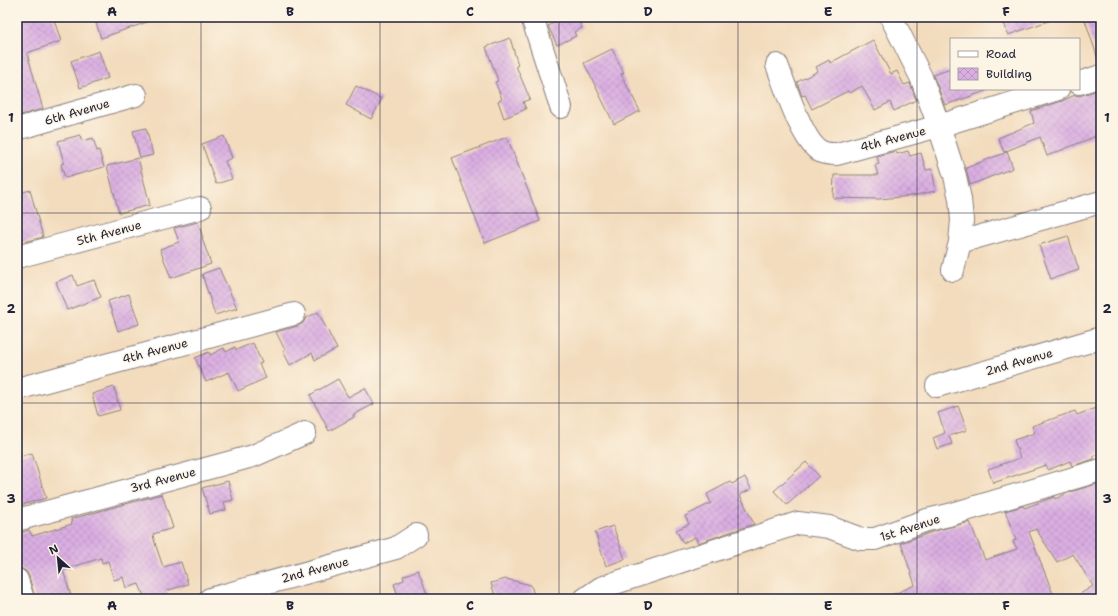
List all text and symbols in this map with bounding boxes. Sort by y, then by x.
text: A [107,3,117,20]
text: B [286,3,294,20]
text: C [466,3,474,20]
text: D [643,3,653,20]
text: E [824,3,833,20]
text: F [1002,3,1010,20]
legend [950,38,1080,90]
text: Road [986,46,1017,62]
text: Building [986,66,1032,82]
street label: 6th Avenue [43,95,112,129]
text: 1 [8,109,14,126]
text: 1 [1104,109,1110,126]
street label: 4th Avenue [858,123,928,155]
street label: 5th Avenue [75,217,143,249]
text: 2 [6,300,16,317]
text: 2 [1102,300,1112,317]
street label: 4th Avenue [120,335,190,367]
street label: 2nd Avenue [983,345,1055,379]
street label: 3rd Avenue [128,464,198,496]
text: 3 [6,490,16,507]
text: 3 [1102,490,1112,507]
street label: 1st Avenue [878,511,942,545]
north arrow [38,538,78,578]
text: N [46,541,61,558]
street label: 2nd Avenue [279,553,351,587]
text: A [107,597,117,614]
text: B [286,597,294,614]
text: C [466,597,474,614]
text: D [643,597,653,614]
text: E [824,597,833,614]
text: F [1002,597,1010,614]

